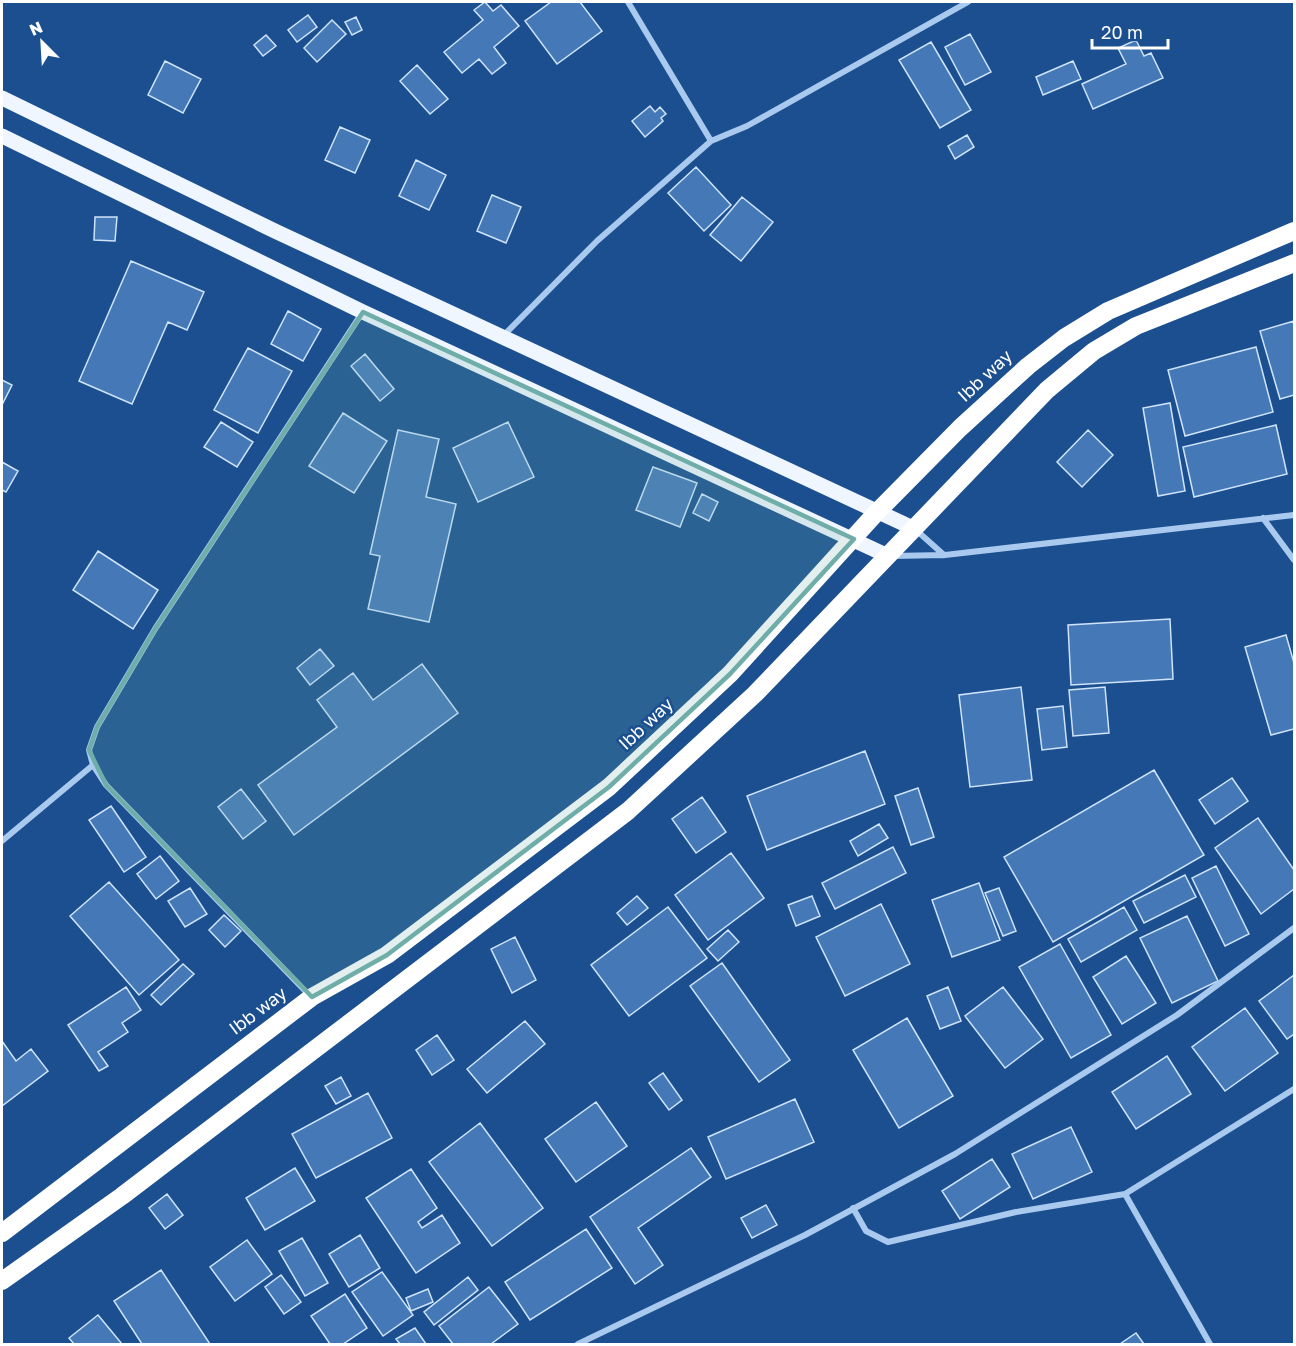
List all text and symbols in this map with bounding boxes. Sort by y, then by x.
north arrow [12,12,72,72]
scale bar [1092,12,1168,50]
text: N [26,17,46,40]
text: 20 m [1101,21,1143,43]
street label: Ibb way [953,345,1016,406]
street label: Ibb way [614,693,677,754]
street label: Ibb way [224,981,291,1039]

